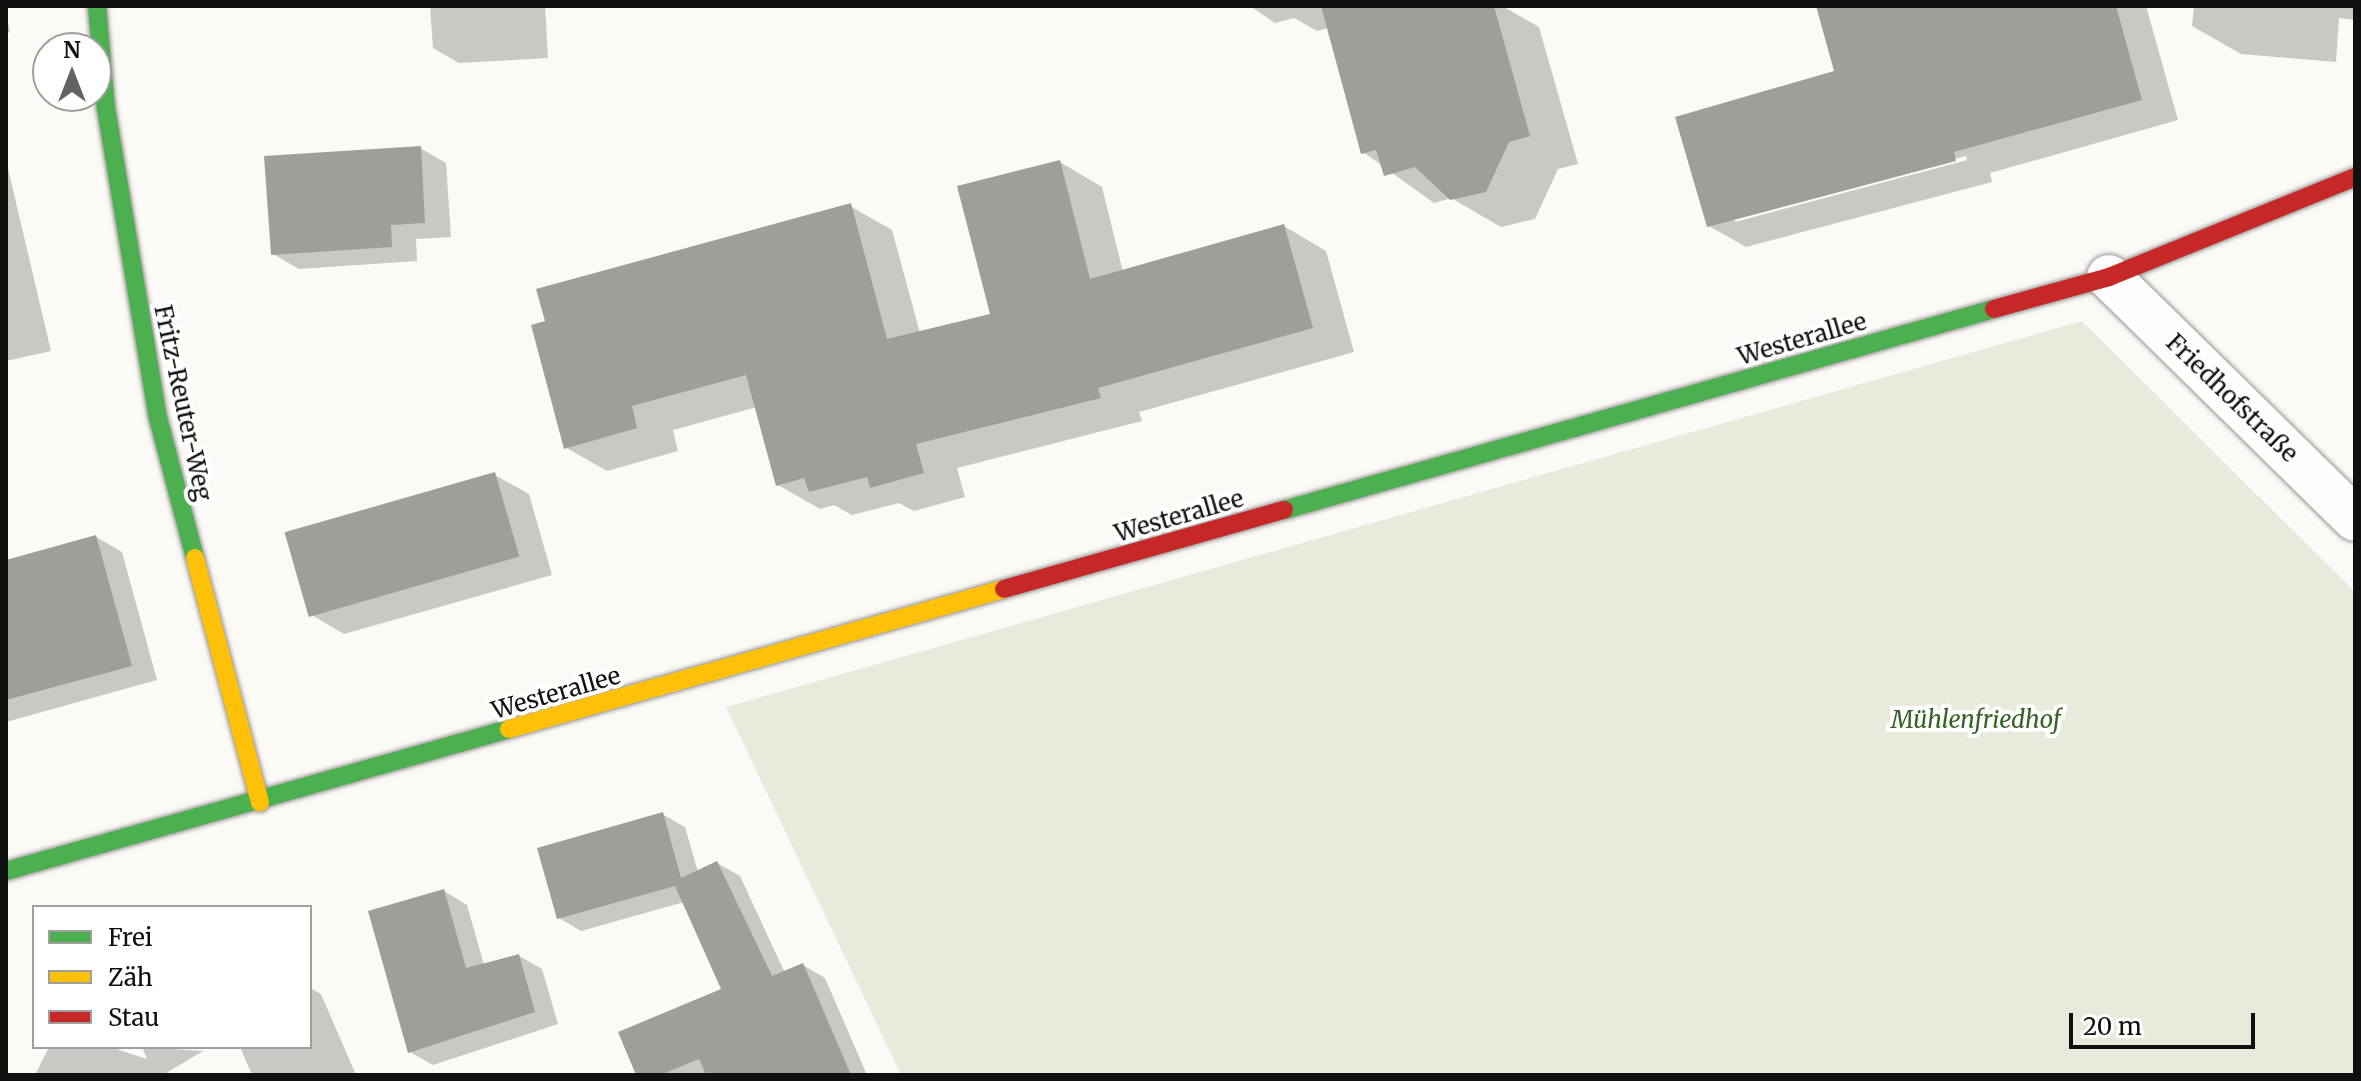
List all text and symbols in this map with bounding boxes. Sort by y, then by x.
north arrow [32,32,112,112]
text: N [63,36,81,64]
street label: Fritz-Reuter-Weg [148,302,218,504]
street label: Westerallee [1734,307,1870,371]
street label: Friedhofstraße [2160,328,2304,468]
street label: Westerallee [1111,484,1247,548]
street label: Westerallee [488,661,624,725]
park label: Mühlenfriedhof [1891,706,2061,734]
legend [32,905,312,1049]
text: Frei [108,922,153,953]
text: Zäh [108,962,153,993]
scale bar [2073,997,2259,1047]
text: Stau [108,1002,159,1033]
text: 20 m [2083,1011,2142,1042]

